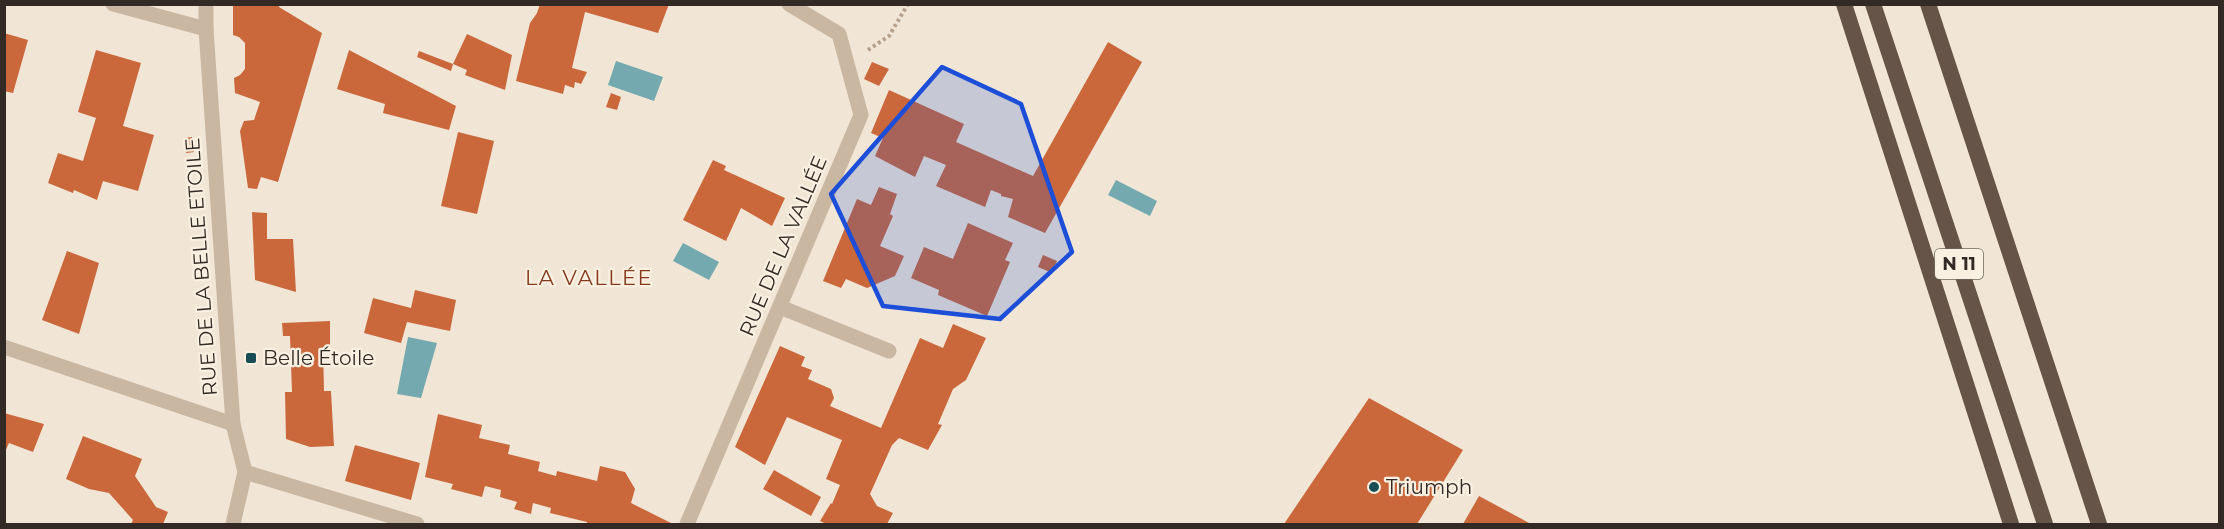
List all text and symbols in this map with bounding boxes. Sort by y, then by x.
street label: RUE DE LA BELLE ETOILE [180,137,222,397]
street label: RUE DE LA VALLÉE [734,152,832,340]
road number: N 11 [1935,249,1983,279]
district label: LA VALLÉE [525,265,653,290]
place label: Belle Étoile [263,346,374,370]
marker: Belle Étoile [244,351,258,365]
place label: Triumph [1386,475,1472,499]
marker: Triumph [1367,480,1381,494]

